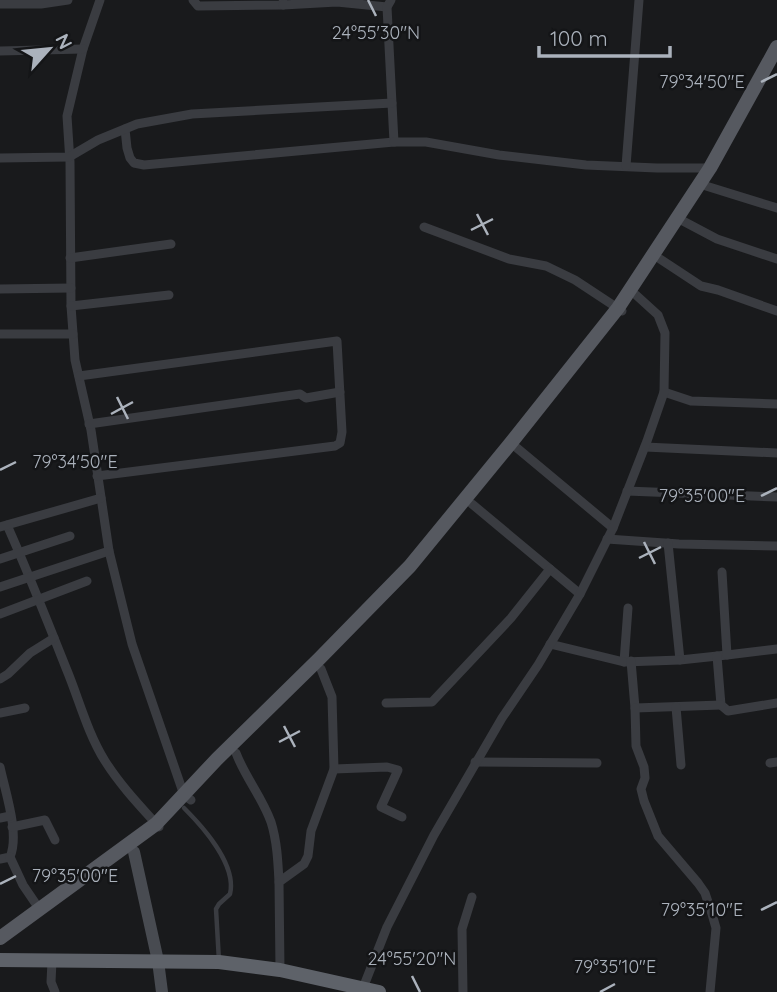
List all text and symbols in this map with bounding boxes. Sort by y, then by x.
north arrow [14,14,84,84]
scale bar [539,14,670,58]
text: 24°55'30"N [332,21,420,44]
text: 100 m [550,25,608,51]
text: N [50,30,78,53]
text: 79°34'50"E [659,70,745,93]
text: 79°34'50"E [32,450,118,473]
text: 79°35'00"E [659,484,745,507]
text: 79°35'00"E [32,864,118,887]
text: 79°35'10"E [661,898,743,921]
text: 24°55'20"N [368,947,456,970]
text: 79°35'10"E [574,955,656,978]

